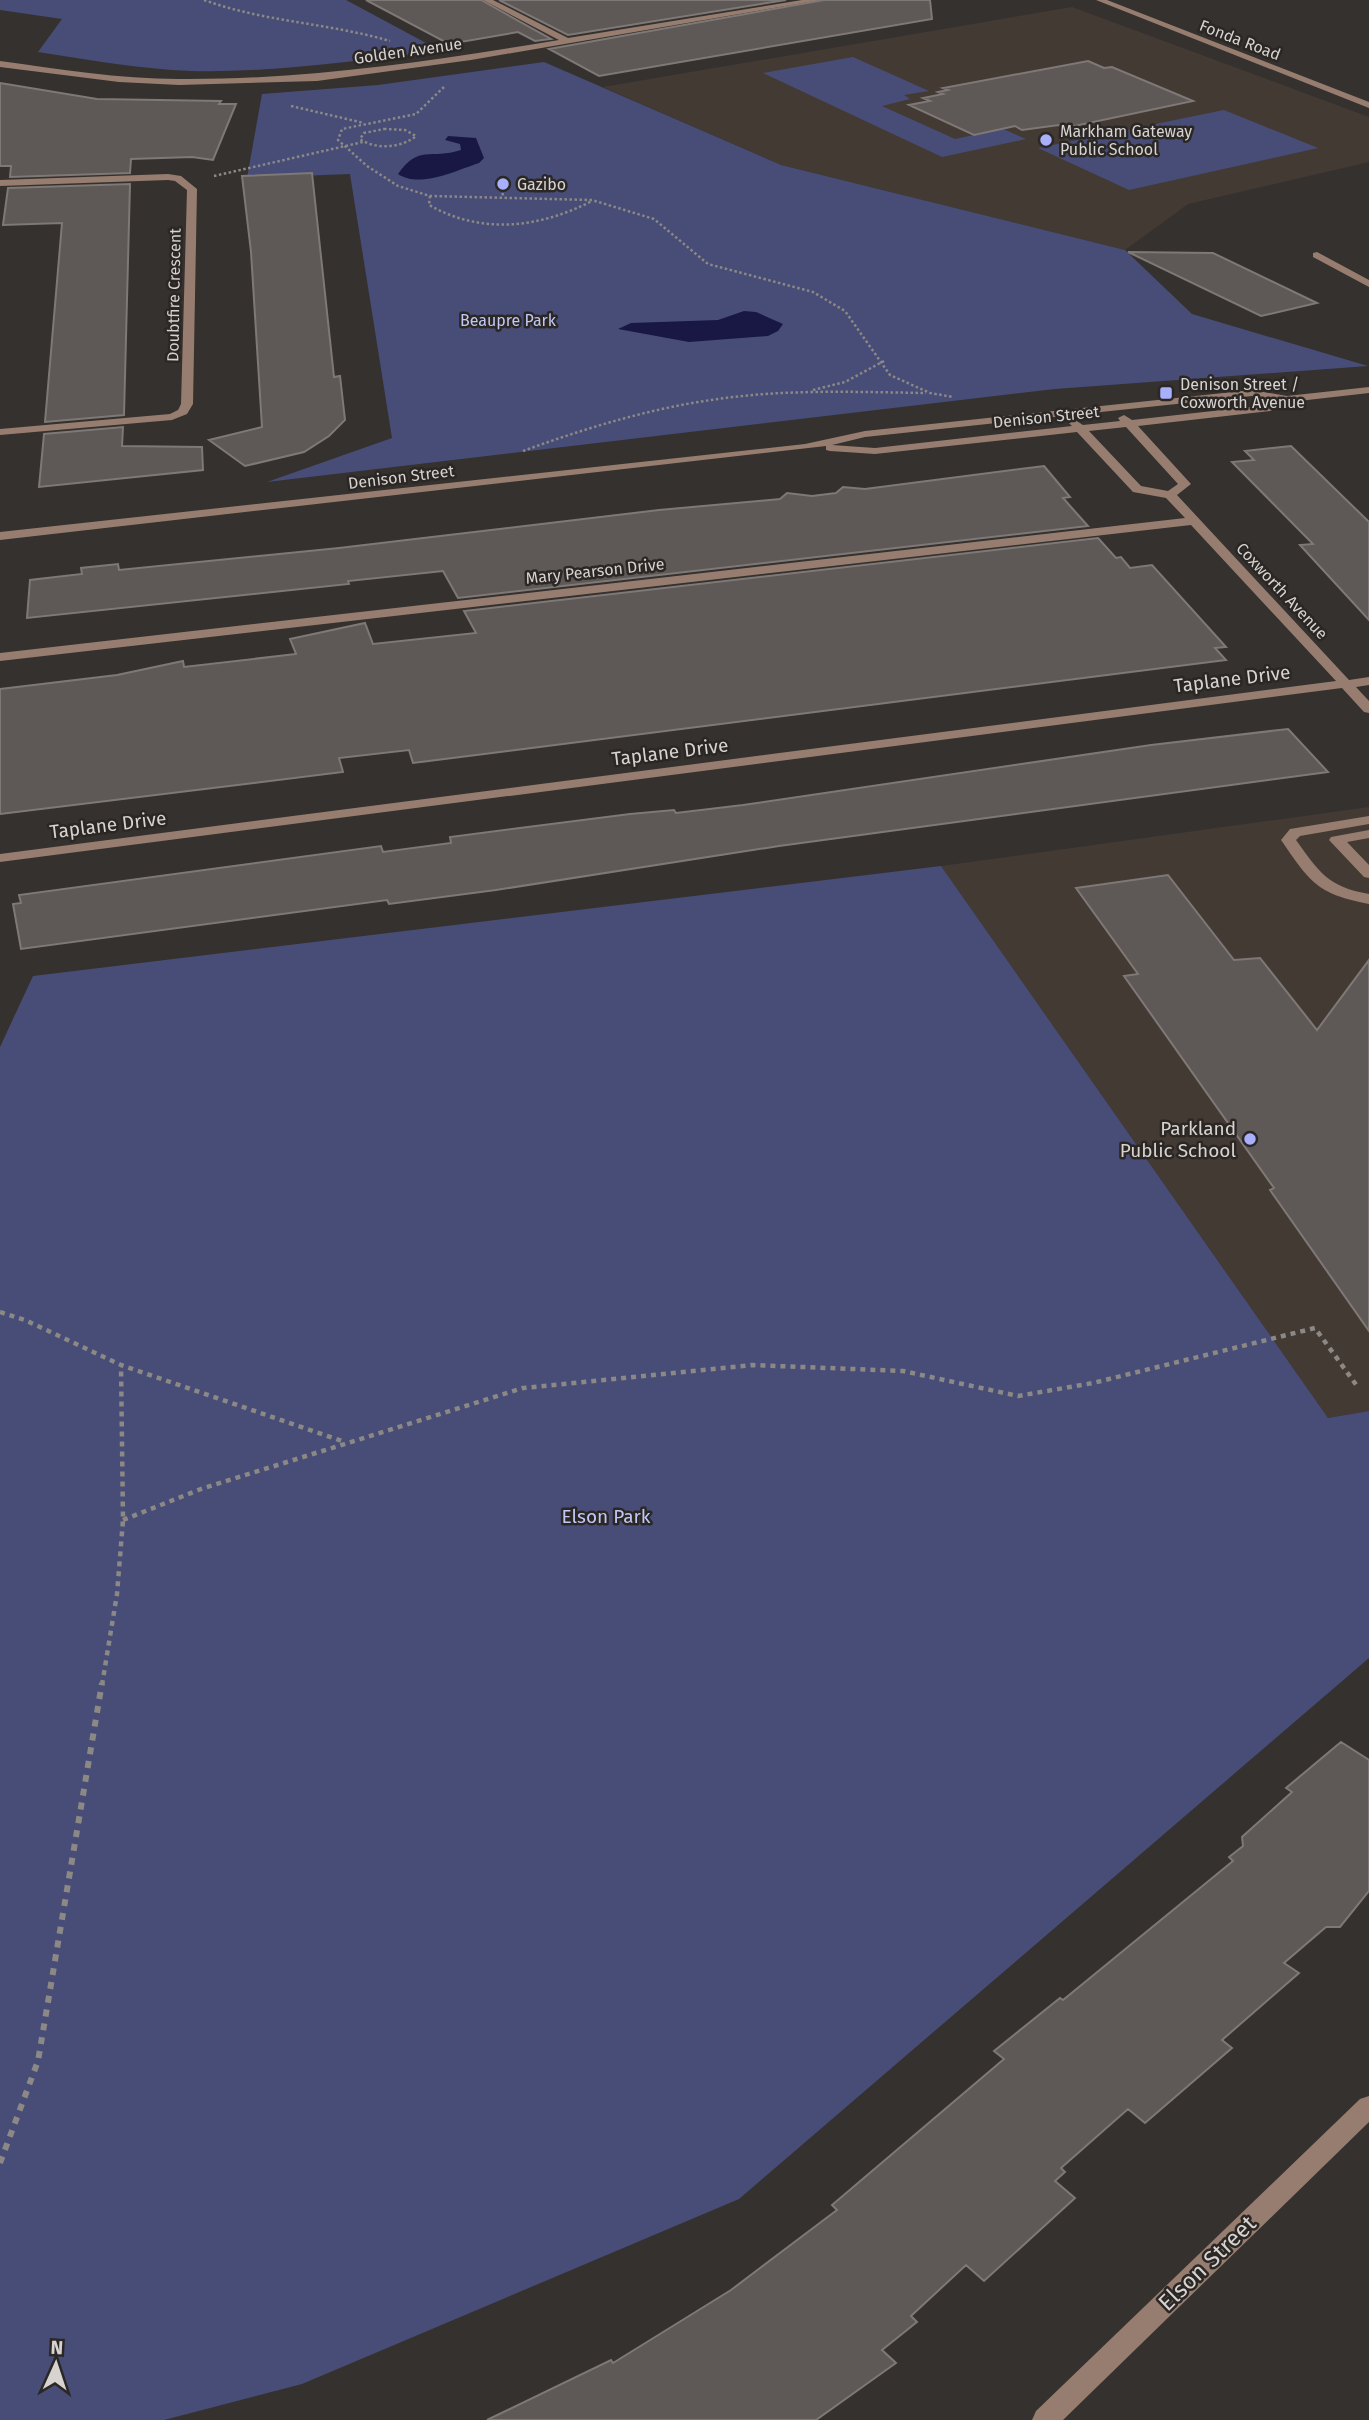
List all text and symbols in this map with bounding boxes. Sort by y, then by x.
street label: Fonda Road [1197,16,1283,64]
street label: Golden Avenue [353,34,463,68]
place label: Markham Gateway Public School [1060,122,1192,159]
marker: Markham Gateway Public School [1038,132,1054,148]
place label: Gazibo [517,175,566,194]
marker: Gazibo [495,176,511,192]
street label: Doubtfire Crescent [163,228,185,362]
park label: Beaupre Park [460,311,557,330]
place label: Denison Street / Coxworth Avenue [1180,375,1305,412]
marker: Denison Street / Coxworth Avenue [1158,385,1174,401]
street label: Denison Street [992,402,1100,432]
street label: Denison Street [347,461,455,493]
street label: Coxworth Avenue [1232,539,1332,643]
street label: Mary Pearson Drive [525,554,665,588]
street label: Taplane Drive [1172,660,1292,698]
street label: Taplane Drive [610,733,730,771]
street label: Taplane Drive [48,806,168,844]
place label: Parkland Public School [1120,1117,1236,1162]
marker: Parkland Public School [1242,1131,1258,1147]
park label: Elson Park [561,1505,651,1528]
street label: Elson Street [1152,2209,1262,2316]
north arrow [21,2329,91,2399]
text: N [50,2336,64,2359]

